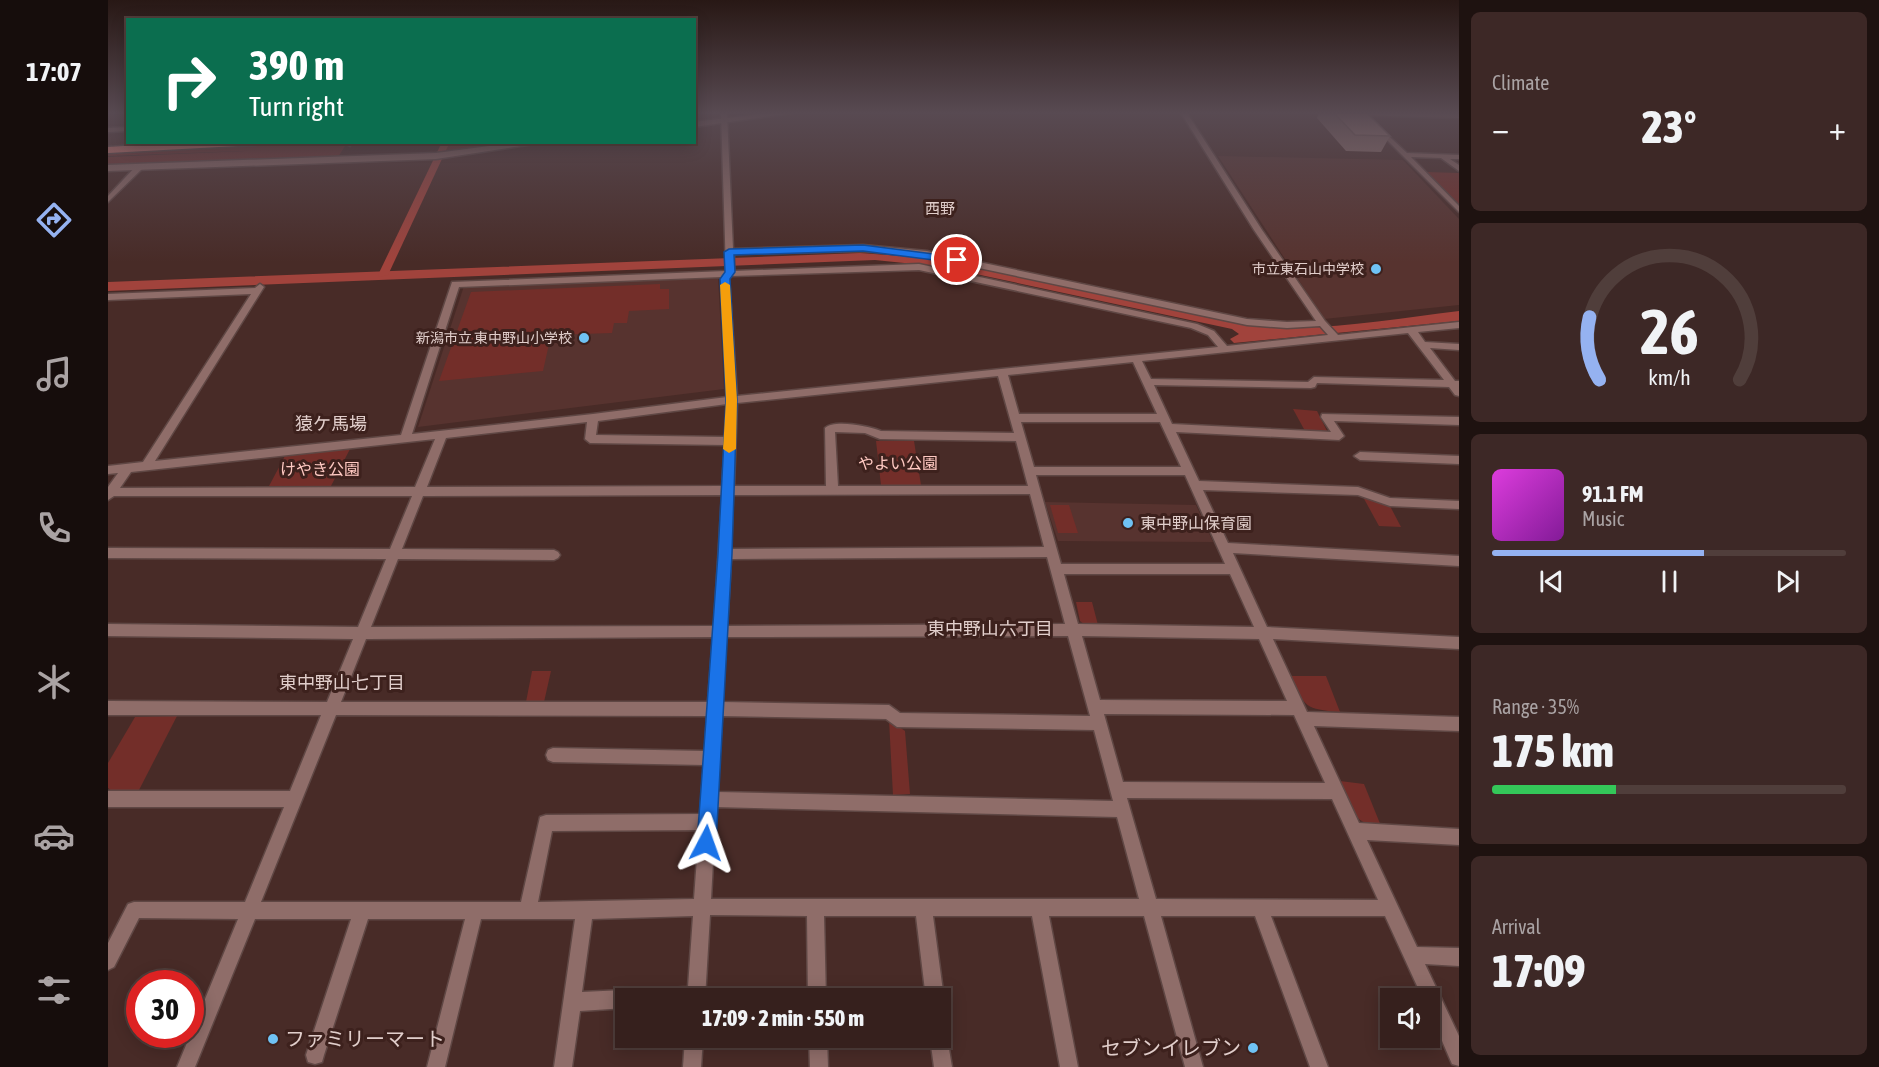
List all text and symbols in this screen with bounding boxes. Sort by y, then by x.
text: 390 m [249,41,344,89]
icon: right [150,42,228,120]
text: 17:07 [26,56,82,87]
text: Climate [1492,71,1549,94]
text: Turn right [249,91,344,122]
text: 23° [1642,101,1696,153]
text: − [1492,109,1509,147]
text: + [1829,109,1846,147]
icon: directions [33,199,75,241]
district label: 西野 [925,200,955,217]
pin [931,234,982,285]
icon: arrive [940,243,973,276]
place label: 市立東石山中学校 [1252,261,1364,277]
marker: 市立東石山中学校 [1369,262,1383,276]
text: 26 [1640,296,1698,367]
place label: 新潟市立 東中野山小学校 [416,330,572,346]
marker: 新潟市立 東中野山小学校 [577,331,591,345]
icon: music [33,353,75,395]
text: km/h [1648,365,1690,390]
district label: 猿ケ馬場 [295,413,367,434]
park label: やよい公園 [858,454,938,472]
park label: けやき公園 [280,460,360,478]
text: 91.1 FM [1582,481,1644,507]
icon: phone [33,507,75,549]
text: Music [1582,507,1624,530]
place label: 東中野山保育園 [1140,514,1252,532]
marker: 東中野山保育園 [1121,516,1135,530]
icon: previous [1535,565,1568,598]
icon: pause [1653,565,1686,598]
icon: next [1771,565,1804,598]
district label: 東中野山六丁目 [927,618,1053,639]
icon: climate [33,661,75,703]
district label: 東中野山七丁目 [279,672,405,693]
text: Range · 35% [1492,695,1579,718]
text: 175 km [1492,725,1614,777]
position arrow [674,811,738,875]
icon: car [33,815,75,857]
text: Arrival [1492,915,1541,938]
text: 17:09 [1492,945,1586,997]
icon: filters [33,969,75,1011]
speed limit sign: 30 [126,970,204,1048]
map controls [1380,988,1440,1048]
button: sound [1380,988,1440,1048]
text: 17:09 · 2 min · 550 m [702,1005,864,1031]
place label: ファミリーマート [285,1027,445,1050]
marker: ファミリーマート [266,1032,280,1046]
place label: セブンイレブン [1101,1036,1241,1059]
marker: セブンイレブン [1246,1041,1260,1055]

